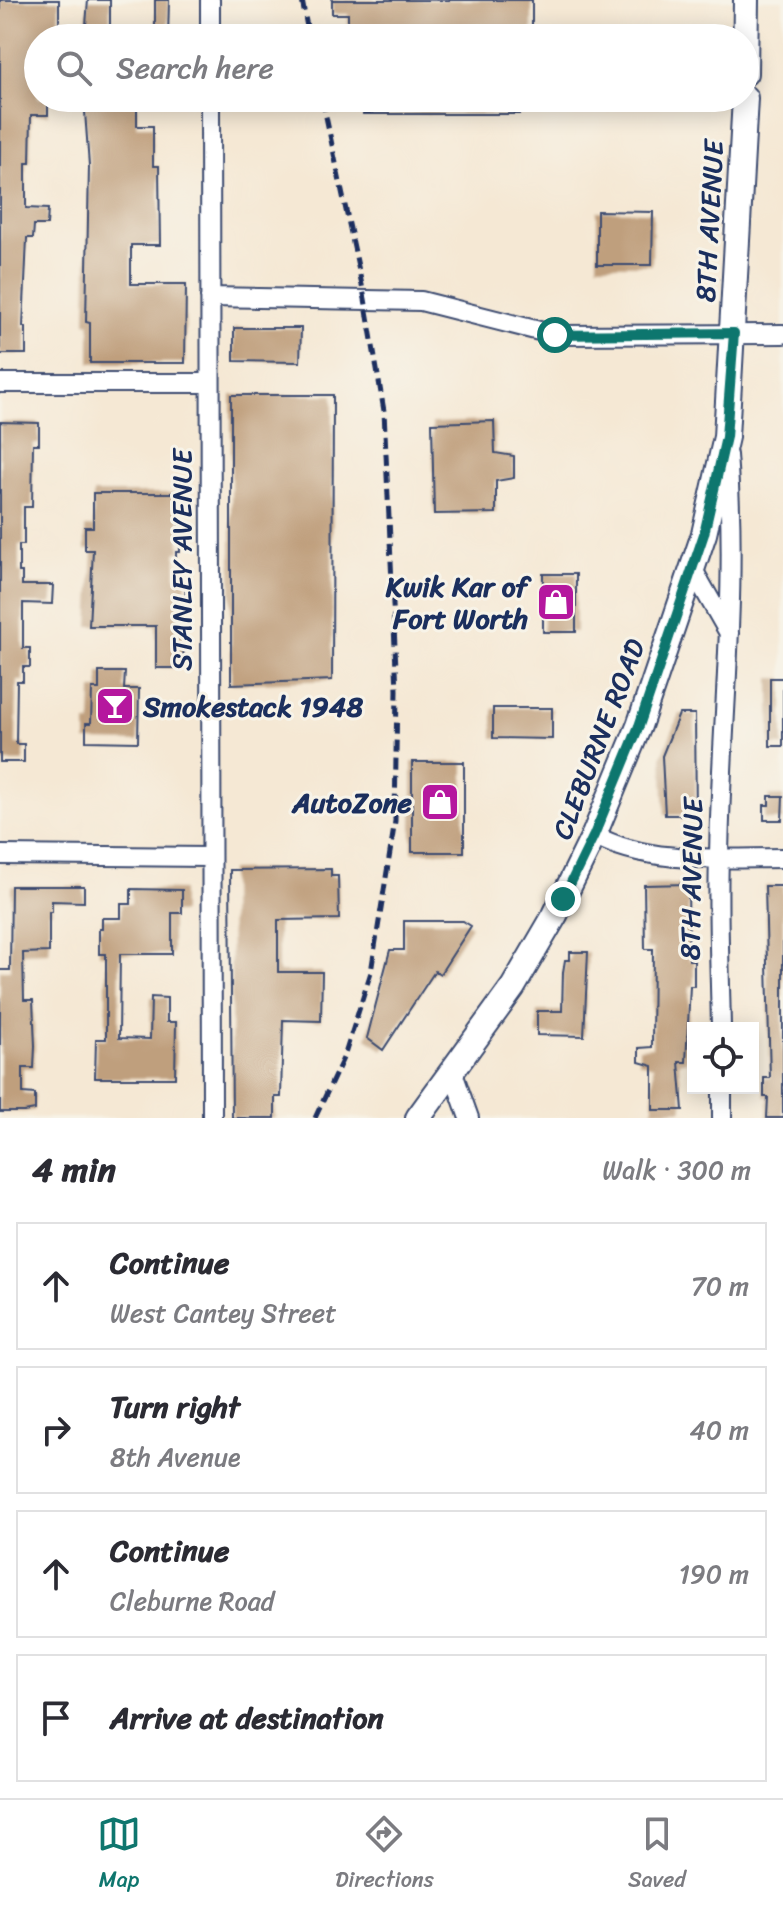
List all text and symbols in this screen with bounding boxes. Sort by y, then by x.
search box [24,24,759,112]
text: Search here [116,41,274,95]
icon: search [52,46,96,90]
street label: 8TH AVENUE [681,137,738,304]
route start [537,317,573,353]
street label: STANLEY AVENUE [157,448,206,671]
place label: Kwik Kar of Fort Worth [385,562,533,643]
shop icon: Kwik Kar of Fort Worth [535,581,577,623]
street label: CLEBURNE ROAD [538,631,659,847]
place label: Smokestack 1948 [142,682,363,731]
bar icon: Smokestack 1948 [94,685,136,727]
place label: AutoZone [291,778,413,827]
shop icon: AutoZone [419,781,461,823]
street label: 8TH AVENUE [666,796,717,961]
route end [545,881,581,917]
map controls [687,1022,759,1094]
button: locate [687,1022,759,1094]
text: 4 min [32,1140,116,1200]
text: Walk · 300 m [602,1147,751,1193]
text: Continue [110,1236,229,1290]
text: 70 m [691,1263,749,1309]
icon: ahead [34,1264,78,1308]
text: West Cantey Street [110,1290,337,1336]
text: Turn right [110,1380,240,1434]
text: 40 m [690,1407,749,1453]
icon: right [34,1408,78,1452]
text: 8th Avenue [110,1434,240,1480]
text: Continue [110,1524,229,1578]
text: 190 m [679,1551,749,1597]
icon: ahead [34,1552,78,1596]
text: Cleburne Road [110,1578,275,1624]
text: Arrive at destination [110,1691,384,1745]
icon: arrive [34,1696,78,1740]
tab: Map [97,1812,141,1899]
tab: Directions [335,1812,434,1899]
tab: Saved [628,1812,686,1899]

